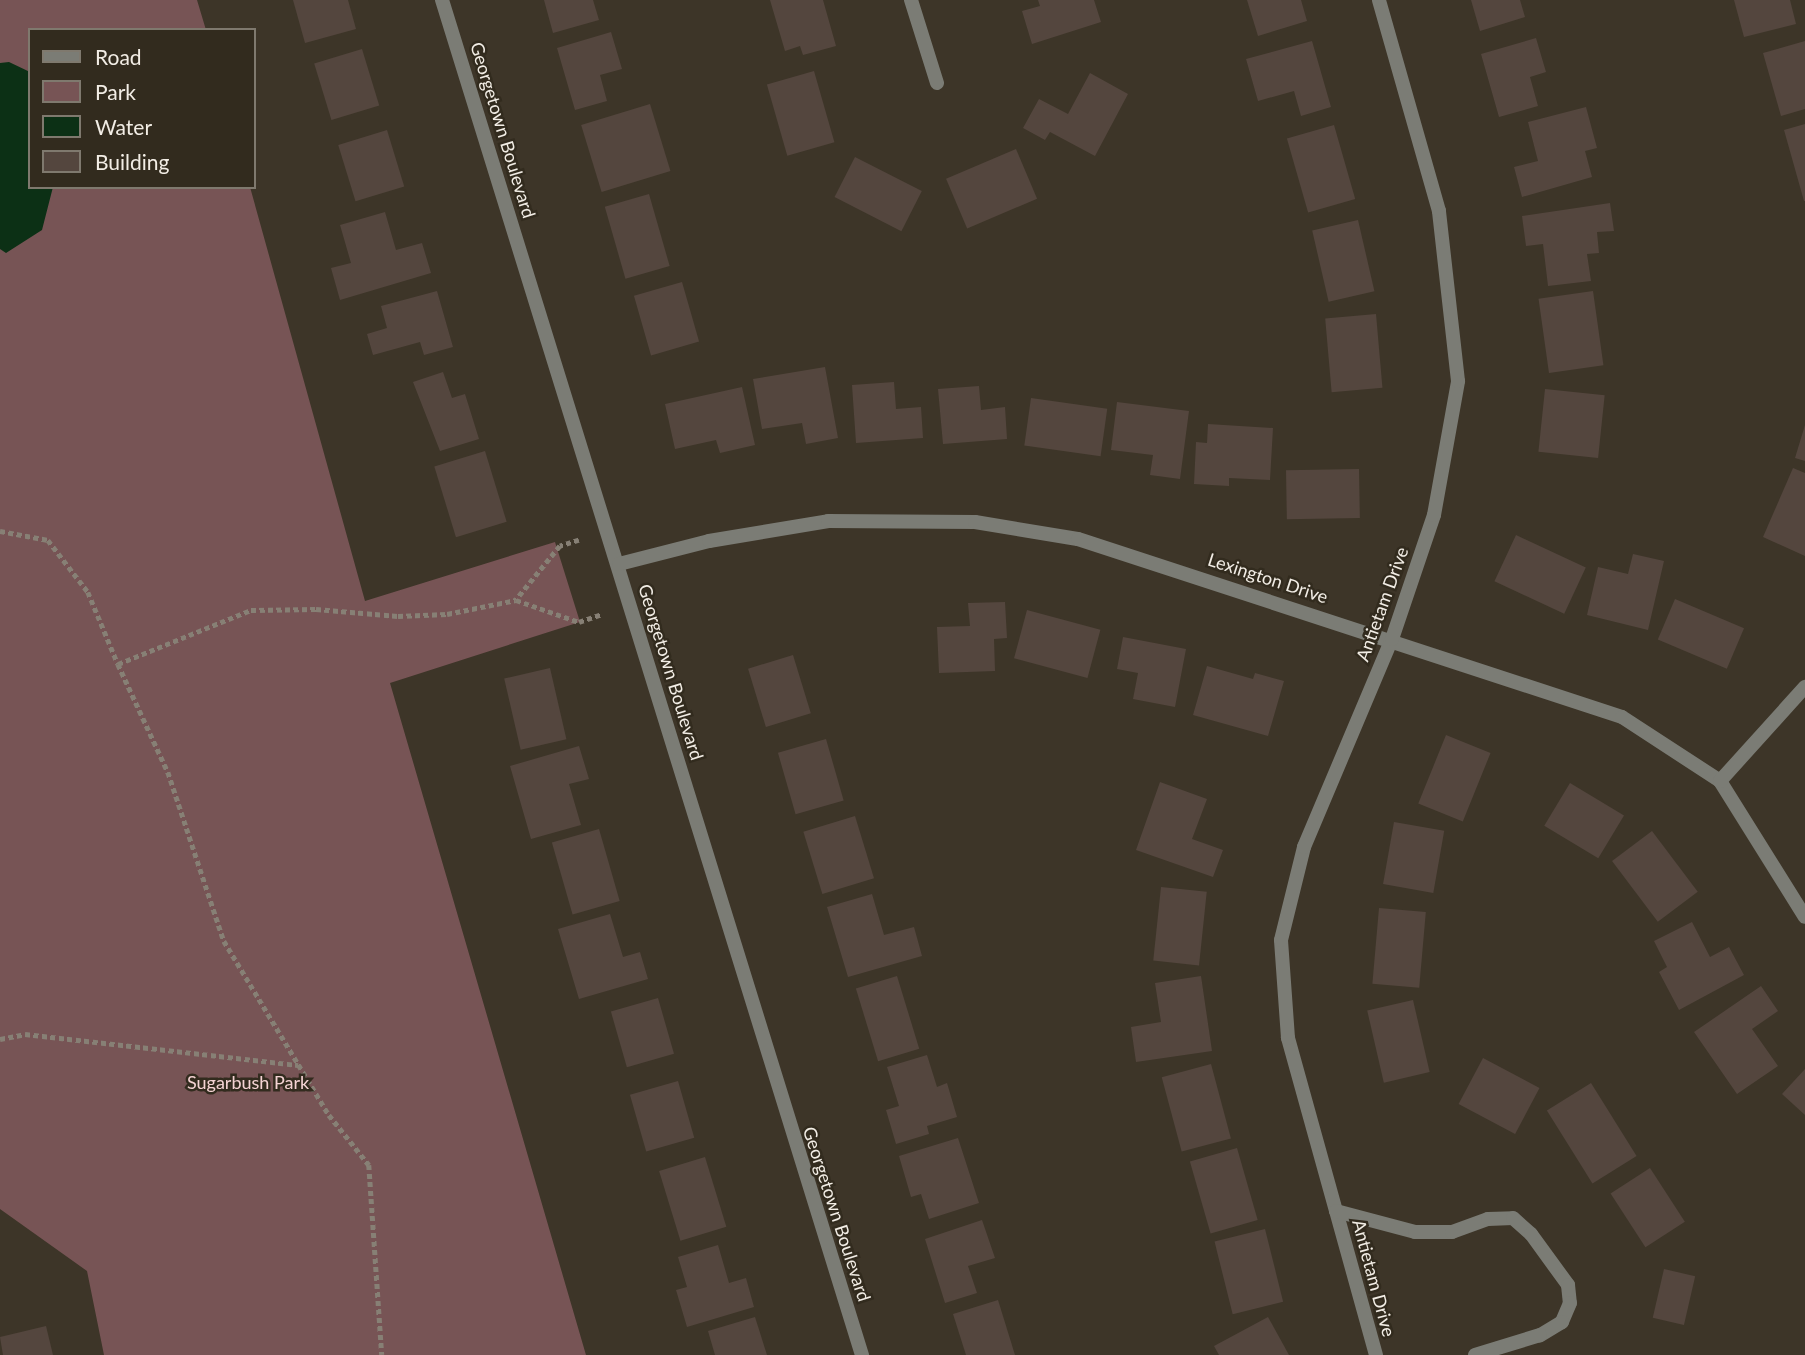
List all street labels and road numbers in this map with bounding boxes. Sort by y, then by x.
street label: Georgetown Boulevard [466,40,540,220]
street label: Antietam Drive [1351,544,1413,664]
street label: Lexington Drive [1205,548,1331,608]
street label: Georgetown Boulevard [634,582,708,762]
street label: Georgetown Boulevard [799,1124,875,1304]
street label: Antietam Drive [1348,1217,1400,1339]

